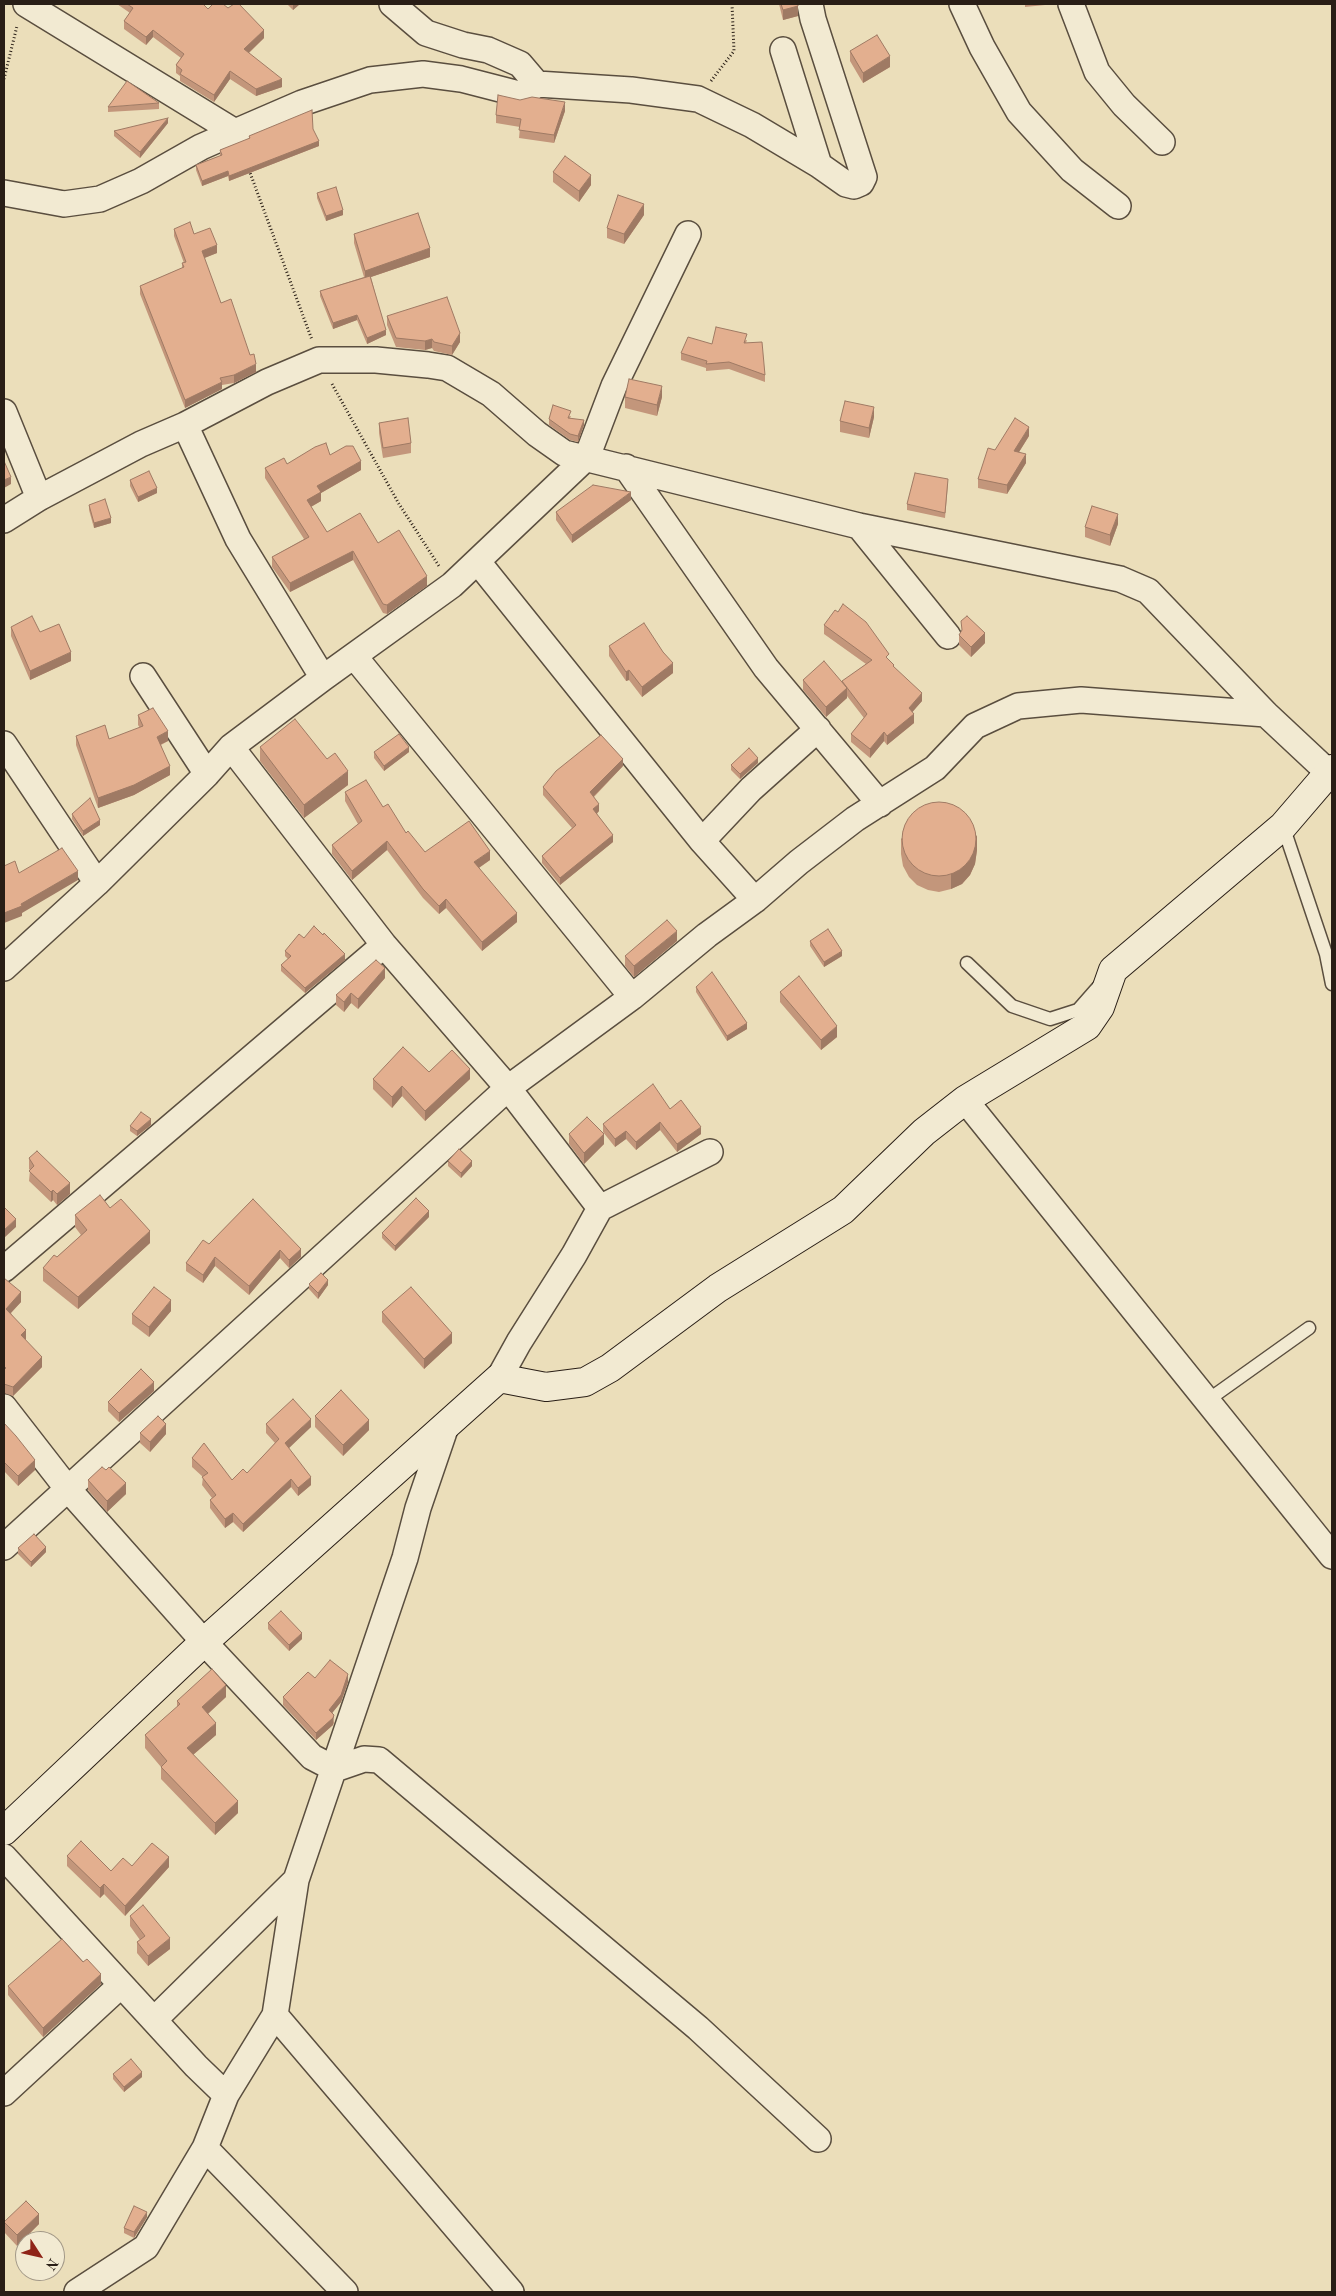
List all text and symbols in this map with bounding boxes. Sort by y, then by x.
north arrow [15,2231,65,2281]
text: N [43,2256,60,2272]

